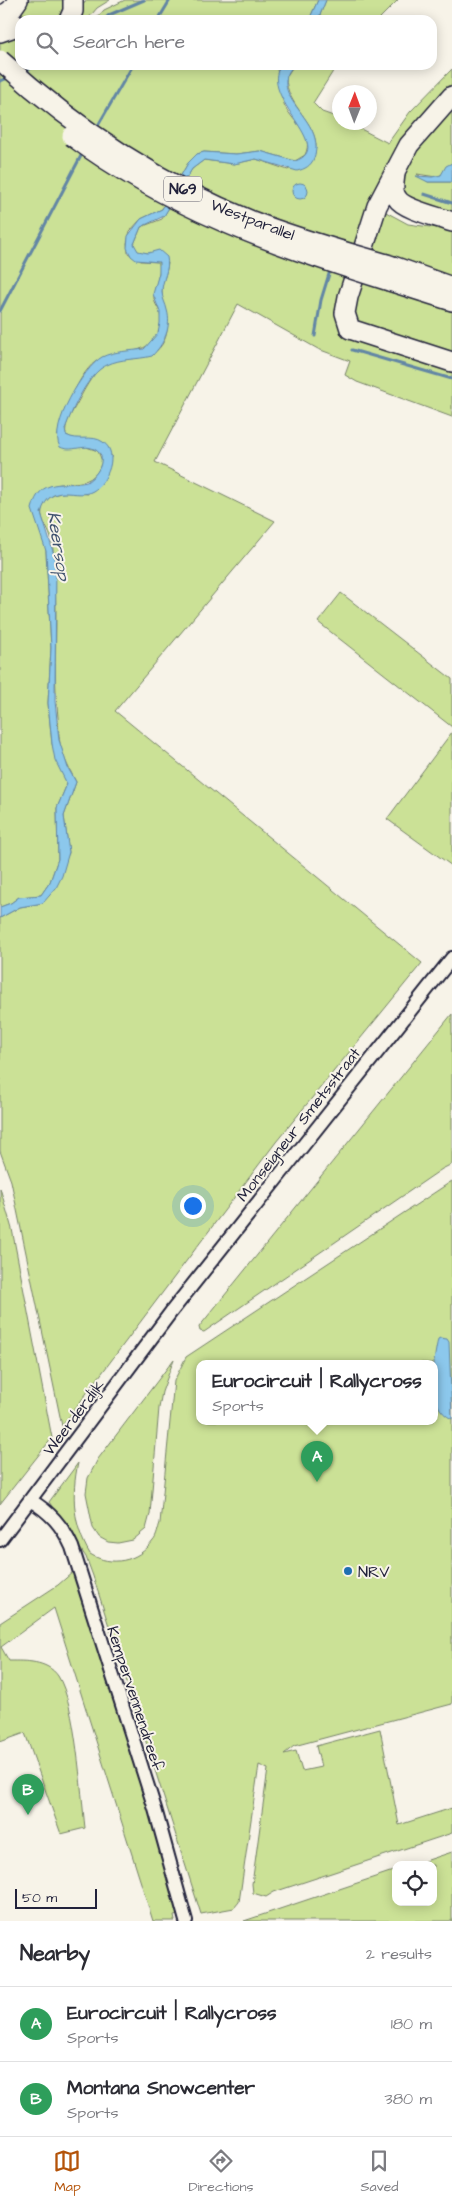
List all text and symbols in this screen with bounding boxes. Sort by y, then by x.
search box [15,15,437,70]
icon: search [33,29,61,57]
text: Search here [73,29,185,56]
north arrow [332,85,377,130]
road number: N69 [164,176,202,202]
street label: Westparallel [207,194,298,246]
water label: Keersop [41,510,77,584]
street label: Monseigneur Smetsstraat [232,1043,367,1207]
your location [180,1193,206,1219]
popup [196,1360,438,1425]
text: Eurocircuit | Rallycross [212,1368,422,1395]
street label: Weerderdijk [38,1375,110,1460]
text: Sports [212,1395,264,1417]
pin: A [301,1441,333,1482]
place label: NRV [358,1561,389,1583]
marker: NRV [342,1565,354,1577]
street label: Kempervennendreef [101,1623,169,1774]
pin: B [12,1774,44,1815]
map controls [392,1861,437,1906]
button: locate [392,1861,437,1906]
scale bar [15,1886,98,1909]
text: 50 m [22,1888,57,1908]
text: Nearby [20,1939,90,1968]
text: 2 results [366,1943,432,1965]
text: Eurocircuit | Rallycross [67,2000,277,2027]
text: A [31,2013,41,2035]
text: 180 m [391,2013,432,2035]
text: Sports [67,2027,119,2049]
text: Montana Snowcenter [67,2075,255,2102]
text: B [30,2088,42,2110]
text: 380 m [385,2088,432,2110]
text: Sports [67,2102,119,2124]
tab: Map [53,2147,81,2197]
tab: Directions [188,2147,253,2197]
tab: Saved [360,2147,399,2197]

